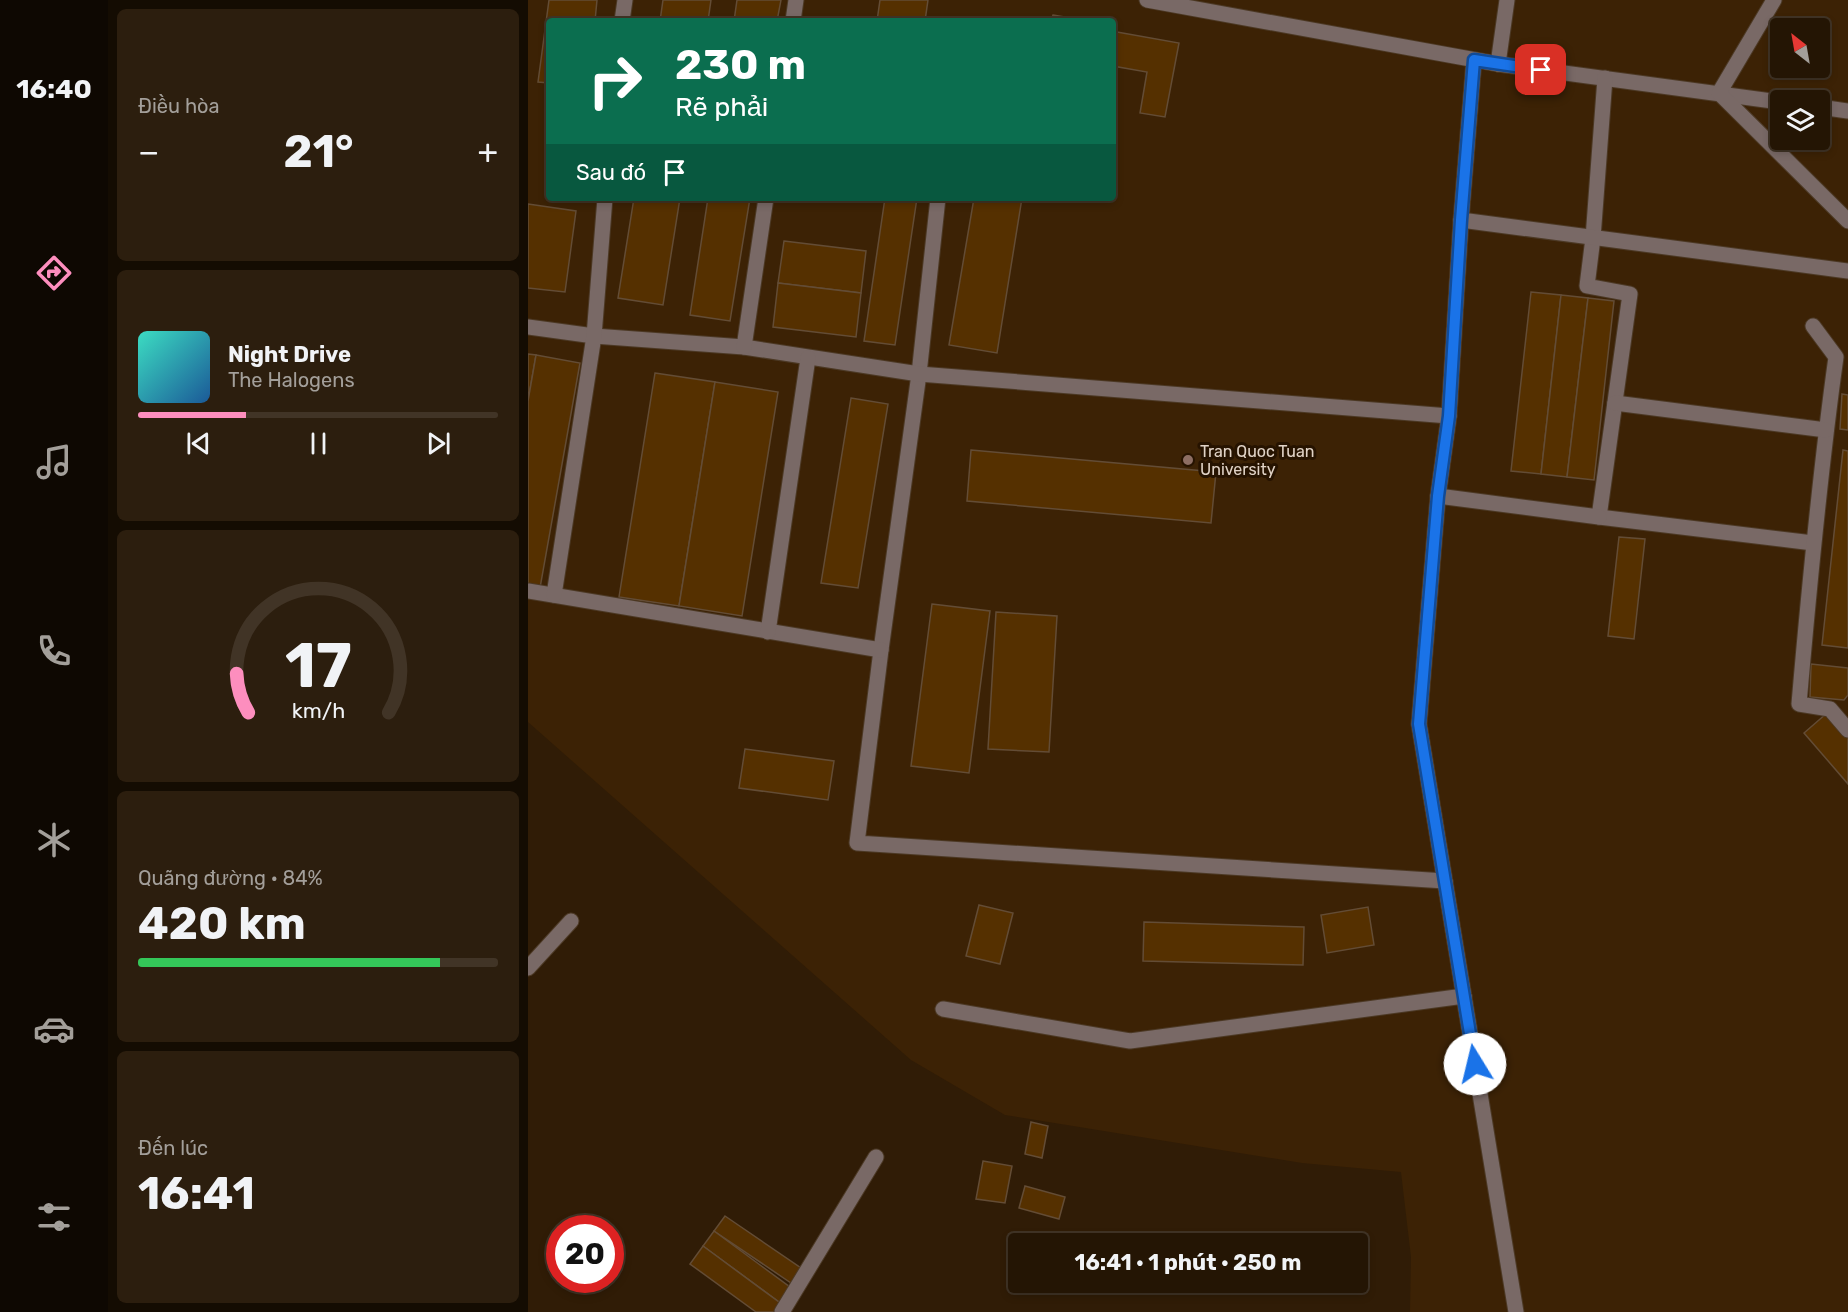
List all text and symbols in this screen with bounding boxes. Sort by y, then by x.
north arrow [1770,18,1830,78]
map controls [1770,18,1830,150]
text: 230 m [675,40,806,90]
icon: right [576,42,654,120]
pin [1515,44,1566,95]
icon: arrive [1524,53,1557,86]
text: 16:40 [16,73,92,105]
button: layers [1770,90,1830,150]
text: Rẽ phải [675,91,768,123]
text: Điều hòa [138,94,220,118]
text: 21° [283,125,354,178]
text: − [138,132,159,171]
text: + [477,132,498,171]
icon: arrive [658,156,691,189]
text: Sau đó [576,159,646,186]
icon: directions [33,252,75,294]
text: Night Drive [228,341,351,368]
text: The Halogens [228,368,355,392]
icon: previous [182,427,215,460]
icon: pause [302,427,335,460]
icon: next [422,427,455,460]
icon: music [33,441,75,483]
place label: Tran Quoc Tuan University [1200,442,1315,479]
marker: Tran Quoc Tuan University [1181,453,1195,467]
text: 17 [285,629,351,703]
icon: phone [33,630,75,672]
text: km/h [291,698,345,723]
icon: climate [33,819,75,861]
text: Quãng đường · 84% [138,866,323,890]
text: 420 km [138,897,306,950]
icon: car [33,1008,75,1050]
position arrow [1443,1032,1507,1096]
text: Đến lúc [138,1136,208,1160]
text: 16:41 [138,1167,255,1220]
icon: filters [33,1196,75,1238]
speed limit sign: 20 [546,1215,624,1293]
text: 16:41 · 1 phút · 250 m [1075,1249,1301,1276]

